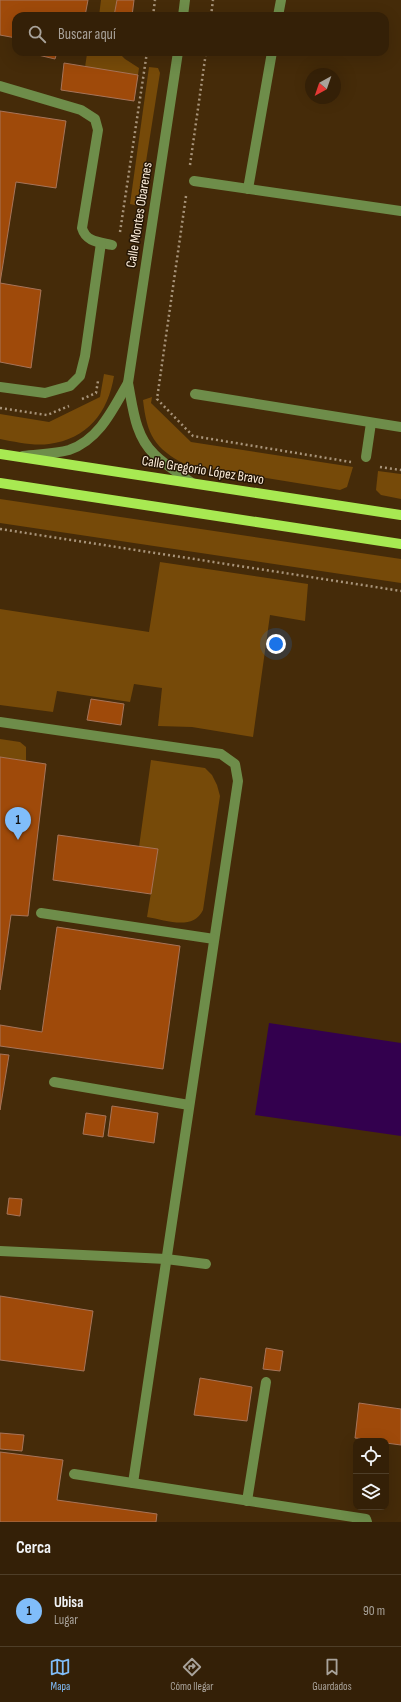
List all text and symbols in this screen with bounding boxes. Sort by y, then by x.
search box [12,12,389,56]
icon: search [26,23,48,45]
text: Buscar aquí [58,25,116,44]
north arrow [305,68,341,104]
street label: Calle Montes Obarenes [122,161,156,269]
street label: Calle Gregorio López Bravo [141,452,265,488]
your location [266,634,286,654]
pin: 1 [5,807,31,840]
map controls [353,1438,389,1510]
button: locate [353,1438,389,1474]
button: layers [353,1474,389,1510]
text: Cerca [16,1538,51,1558]
text: Ubisa [54,1593,83,1612]
text: 1 [26,1603,32,1619]
text: 90 m [363,1603,385,1619]
text: Lugar [54,1612,78,1628]
tab: Mapa [49,1656,71,1693]
tab: Cómo llegar [170,1656,214,1693]
tab: Guardados [312,1656,352,1693]

